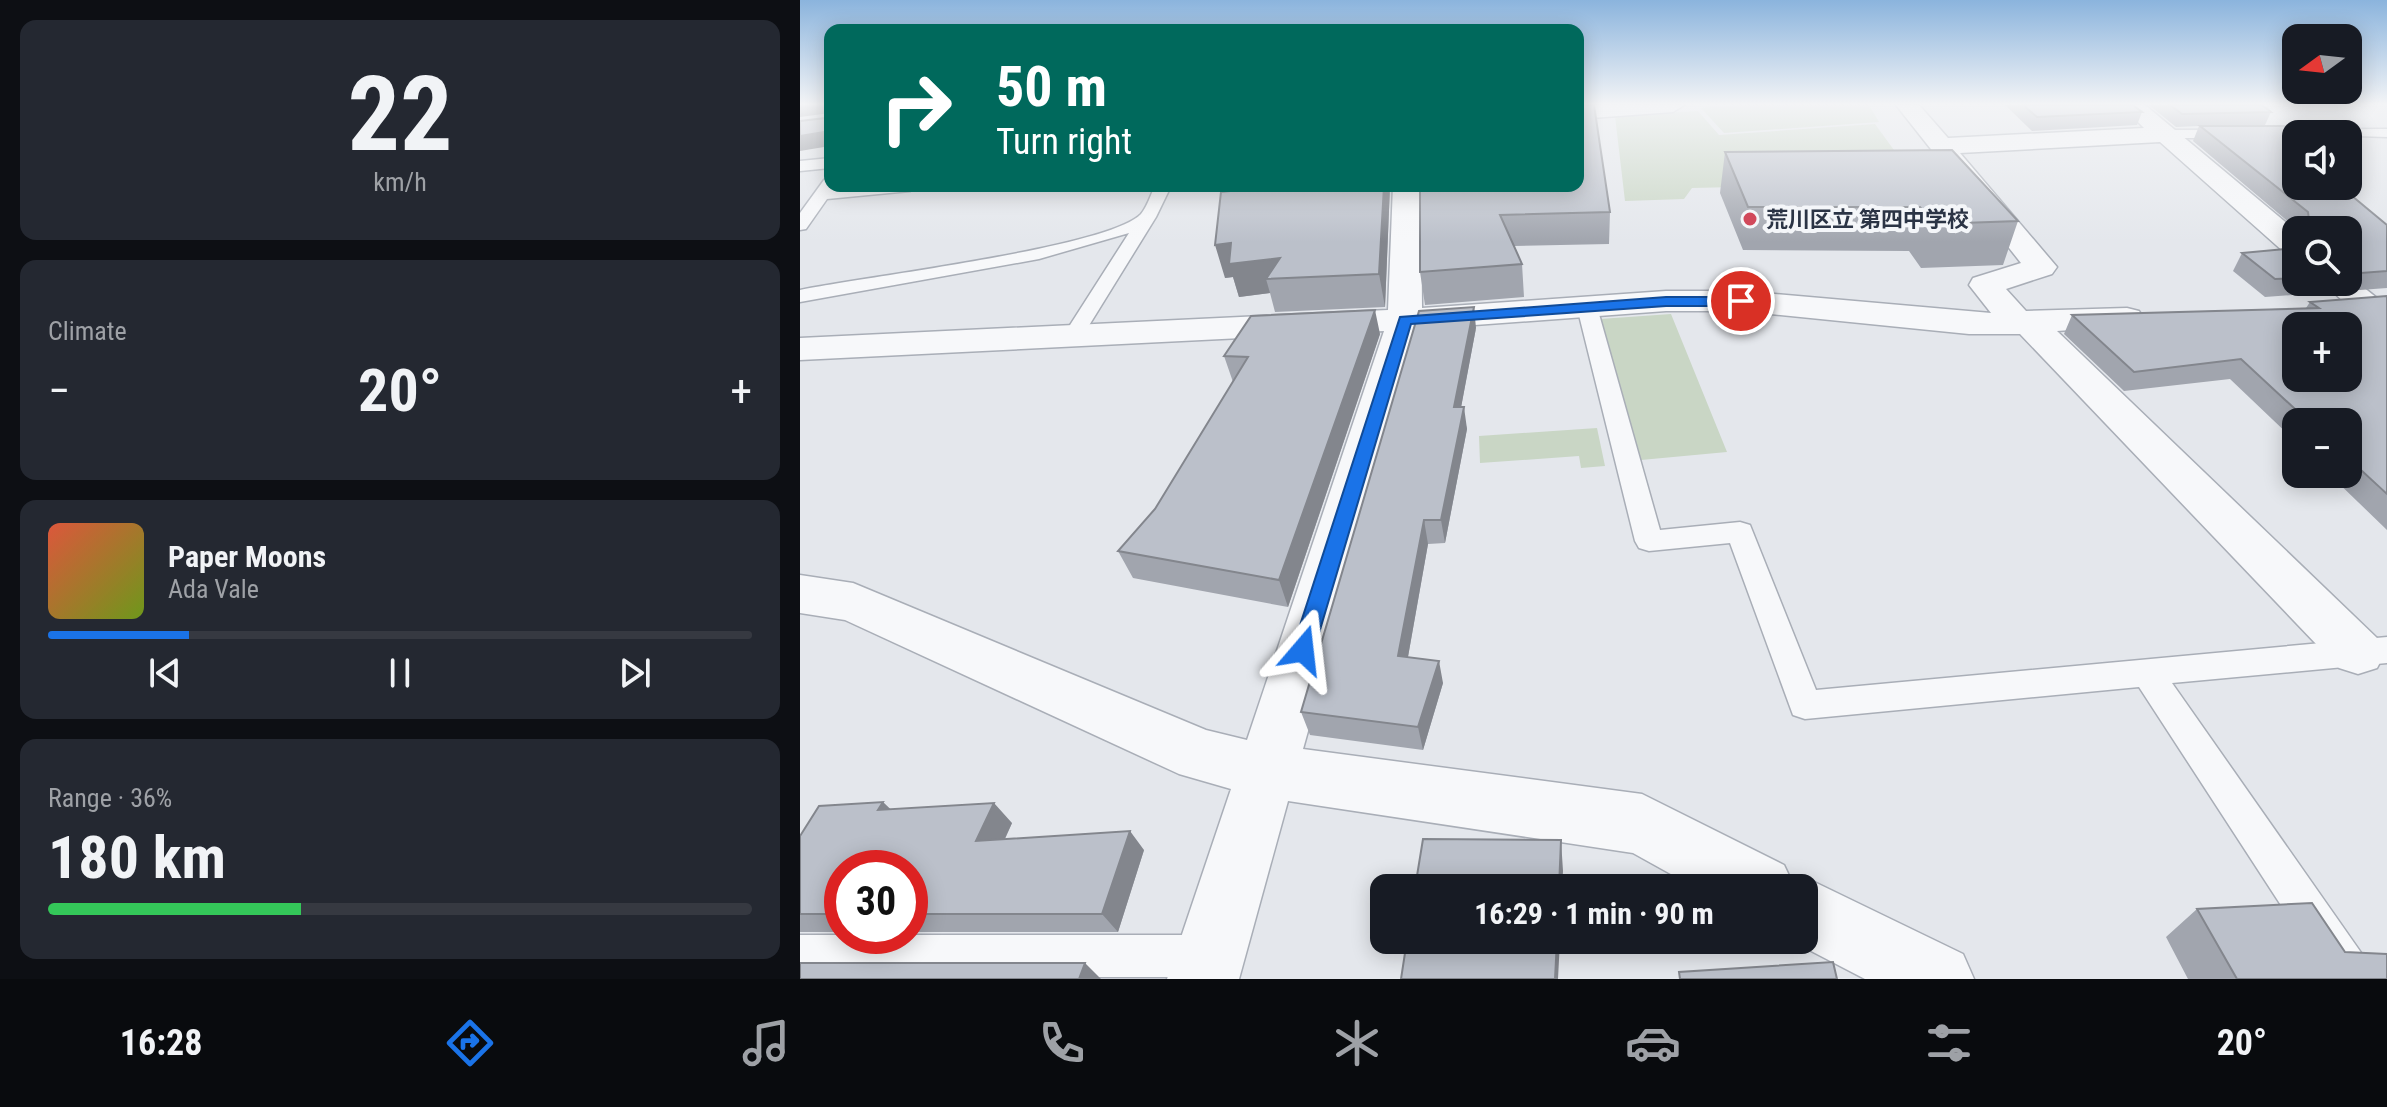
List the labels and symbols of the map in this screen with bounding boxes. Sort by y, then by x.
north arrow [2282,24,2362,104]
place label: 荒川区立 第四中学校 [1766,207,1969,232]
marker: 荒川区立 第四中学校 [1741,210,1759,228]
pin [1707,267,1775,335]
position arrow [1261,608,1345,692]
speed limit sign: 30 [824,850,928,954]

